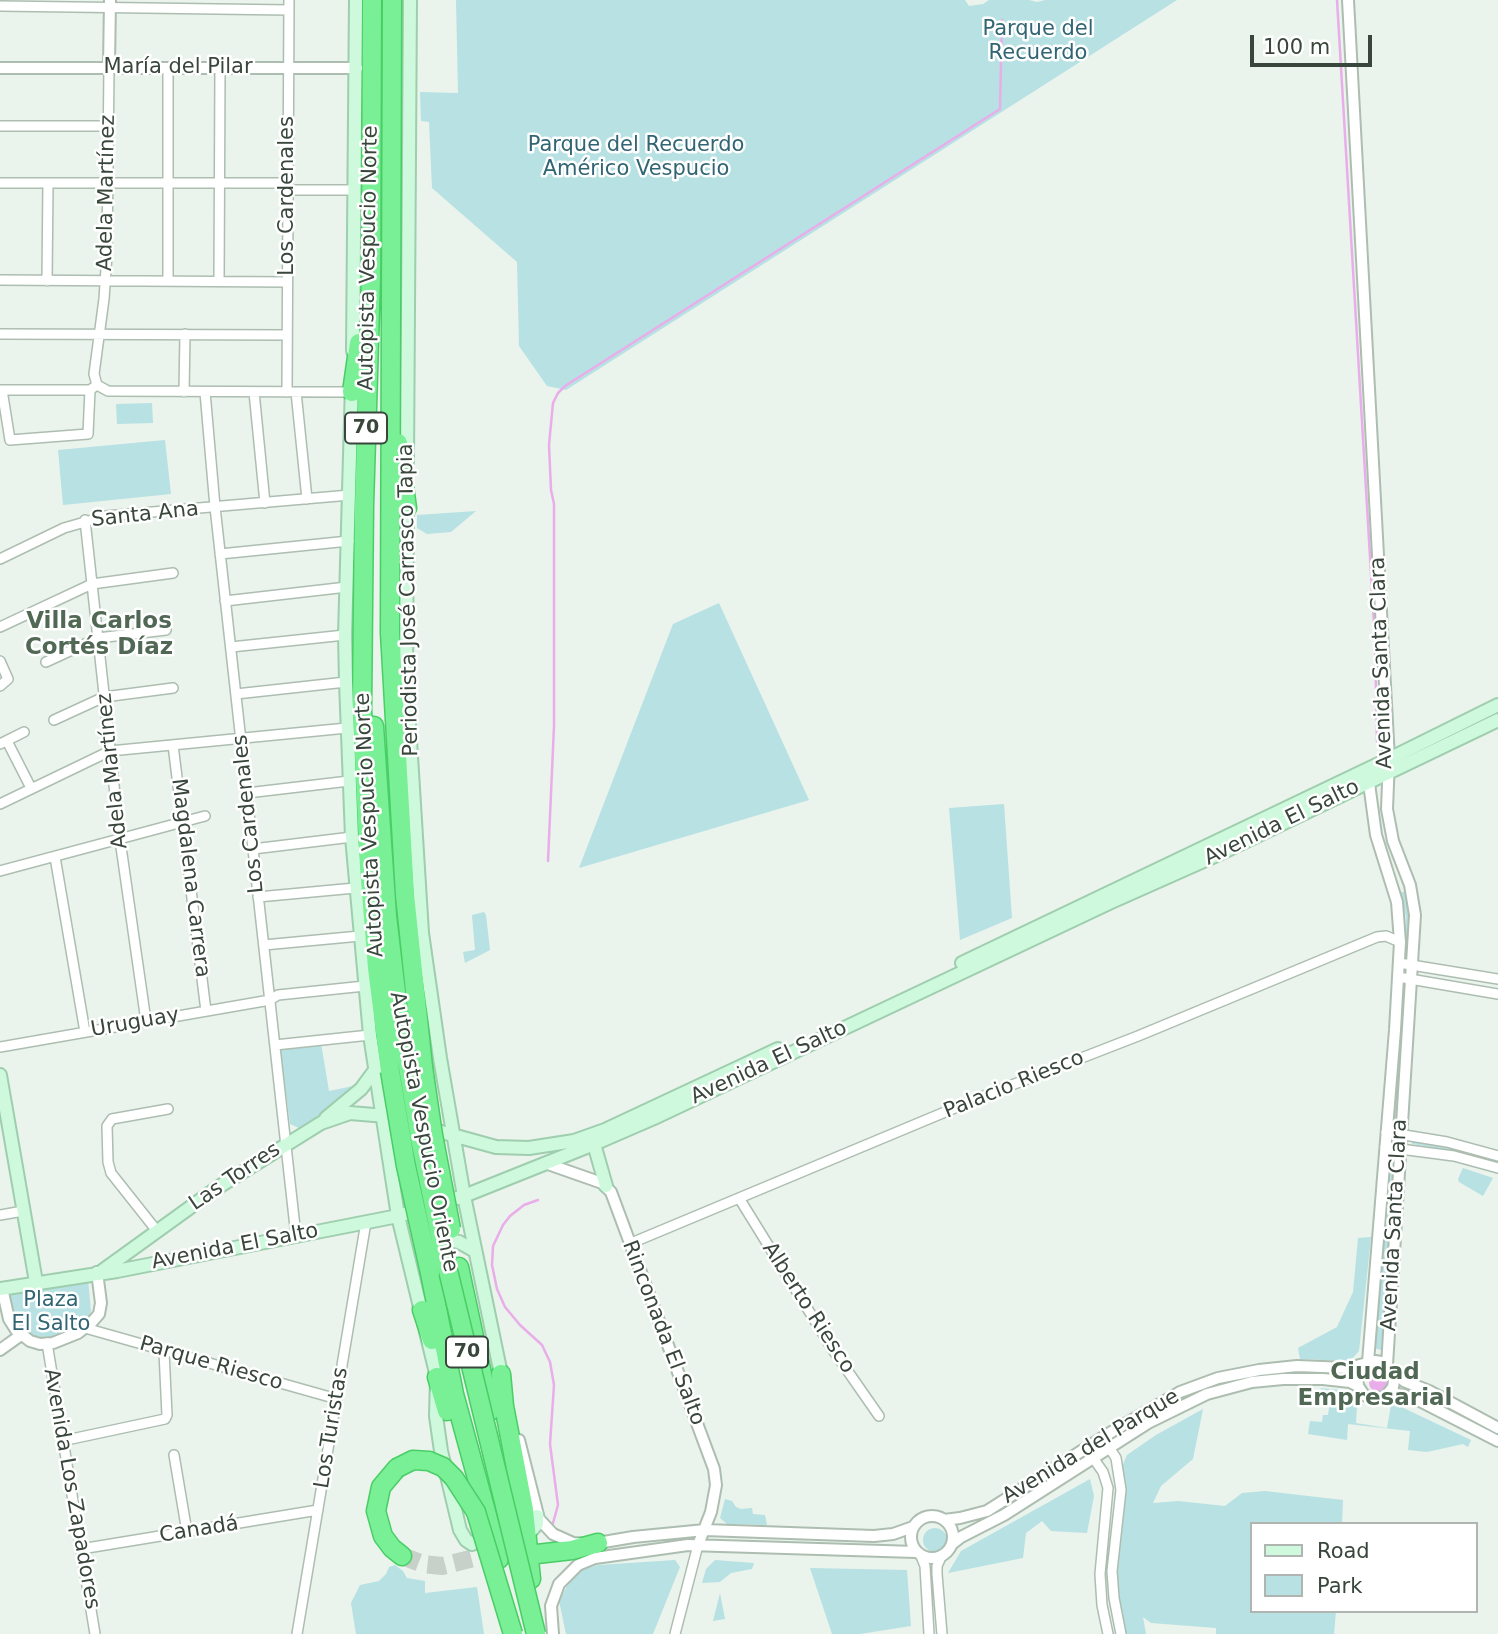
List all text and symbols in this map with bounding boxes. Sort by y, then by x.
park label: Parque del Recuerdo [982,17,1094,67]
scale bar [1253,21,1376,65]
text: 100 m [1263,35,1330,59]
street label: María del Pilar [103,55,253,81]
street label: Adela Martínez [93,115,121,271]
street label: Los Cardenales [275,116,301,276]
street label: Autopista Vespucio Norte [354,125,384,391]
park label: Parque del Recuerdo Américo Vespucio [528,133,744,183]
road number: 70 [345,412,387,444]
street label: Periodista José Carrasco Tapia [394,443,424,757]
street label: Santa Ana [90,497,200,533]
street label: Avenida Santa Clara [1366,556,1398,770]
district label: Villa Carlos Cortés Díaz [25,608,173,662]
street label: Adela Martínez [92,692,134,850]
street label: Autopista Vespucio Norte [350,692,390,958]
street label: Los Cardenales [228,733,270,895]
street label: Avenida El Salto [1200,775,1364,871]
street label: Magdalena Carrera [165,777,215,979]
street label: Autopista Vespucio Oriente [383,990,463,1274]
street label: Uruguay [89,1003,181,1043]
street label: Avenida El Salto [687,1016,851,1110]
street label: Palacio Riesco [940,1045,1088,1125]
street label: Avenida Santa Clara [1377,1118,1413,1332]
street label: Las Torres [185,1137,285,1217]
street label: Avenida El Salto [149,1218,321,1276]
street label: Rinconada El Salto [616,1237,710,1429]
street label: Alberto Riesco [756,1238,860,1378]
park label: Plaza El Salto [12,1288,90,1338]
street label: Parque Riesco [137,1332,285,1396]
road number: 70 [446,1336,488,1368]
district label: Ciudad Empresarial [1298,1359,1452,1413]
street label: Los Turistas [310,1366,354,1490]
street label: Avenida Los Zapadores [37,1367,105,1611]
street label: Avenida del Parque [998,1384,1184,1510]
street label: Canadá [158,1511,240,1549]
legend [1250,1522,1477,1613]
text: Road [1317,1539,1370,1563]
text: Park [1317,1574,1362,1598]

